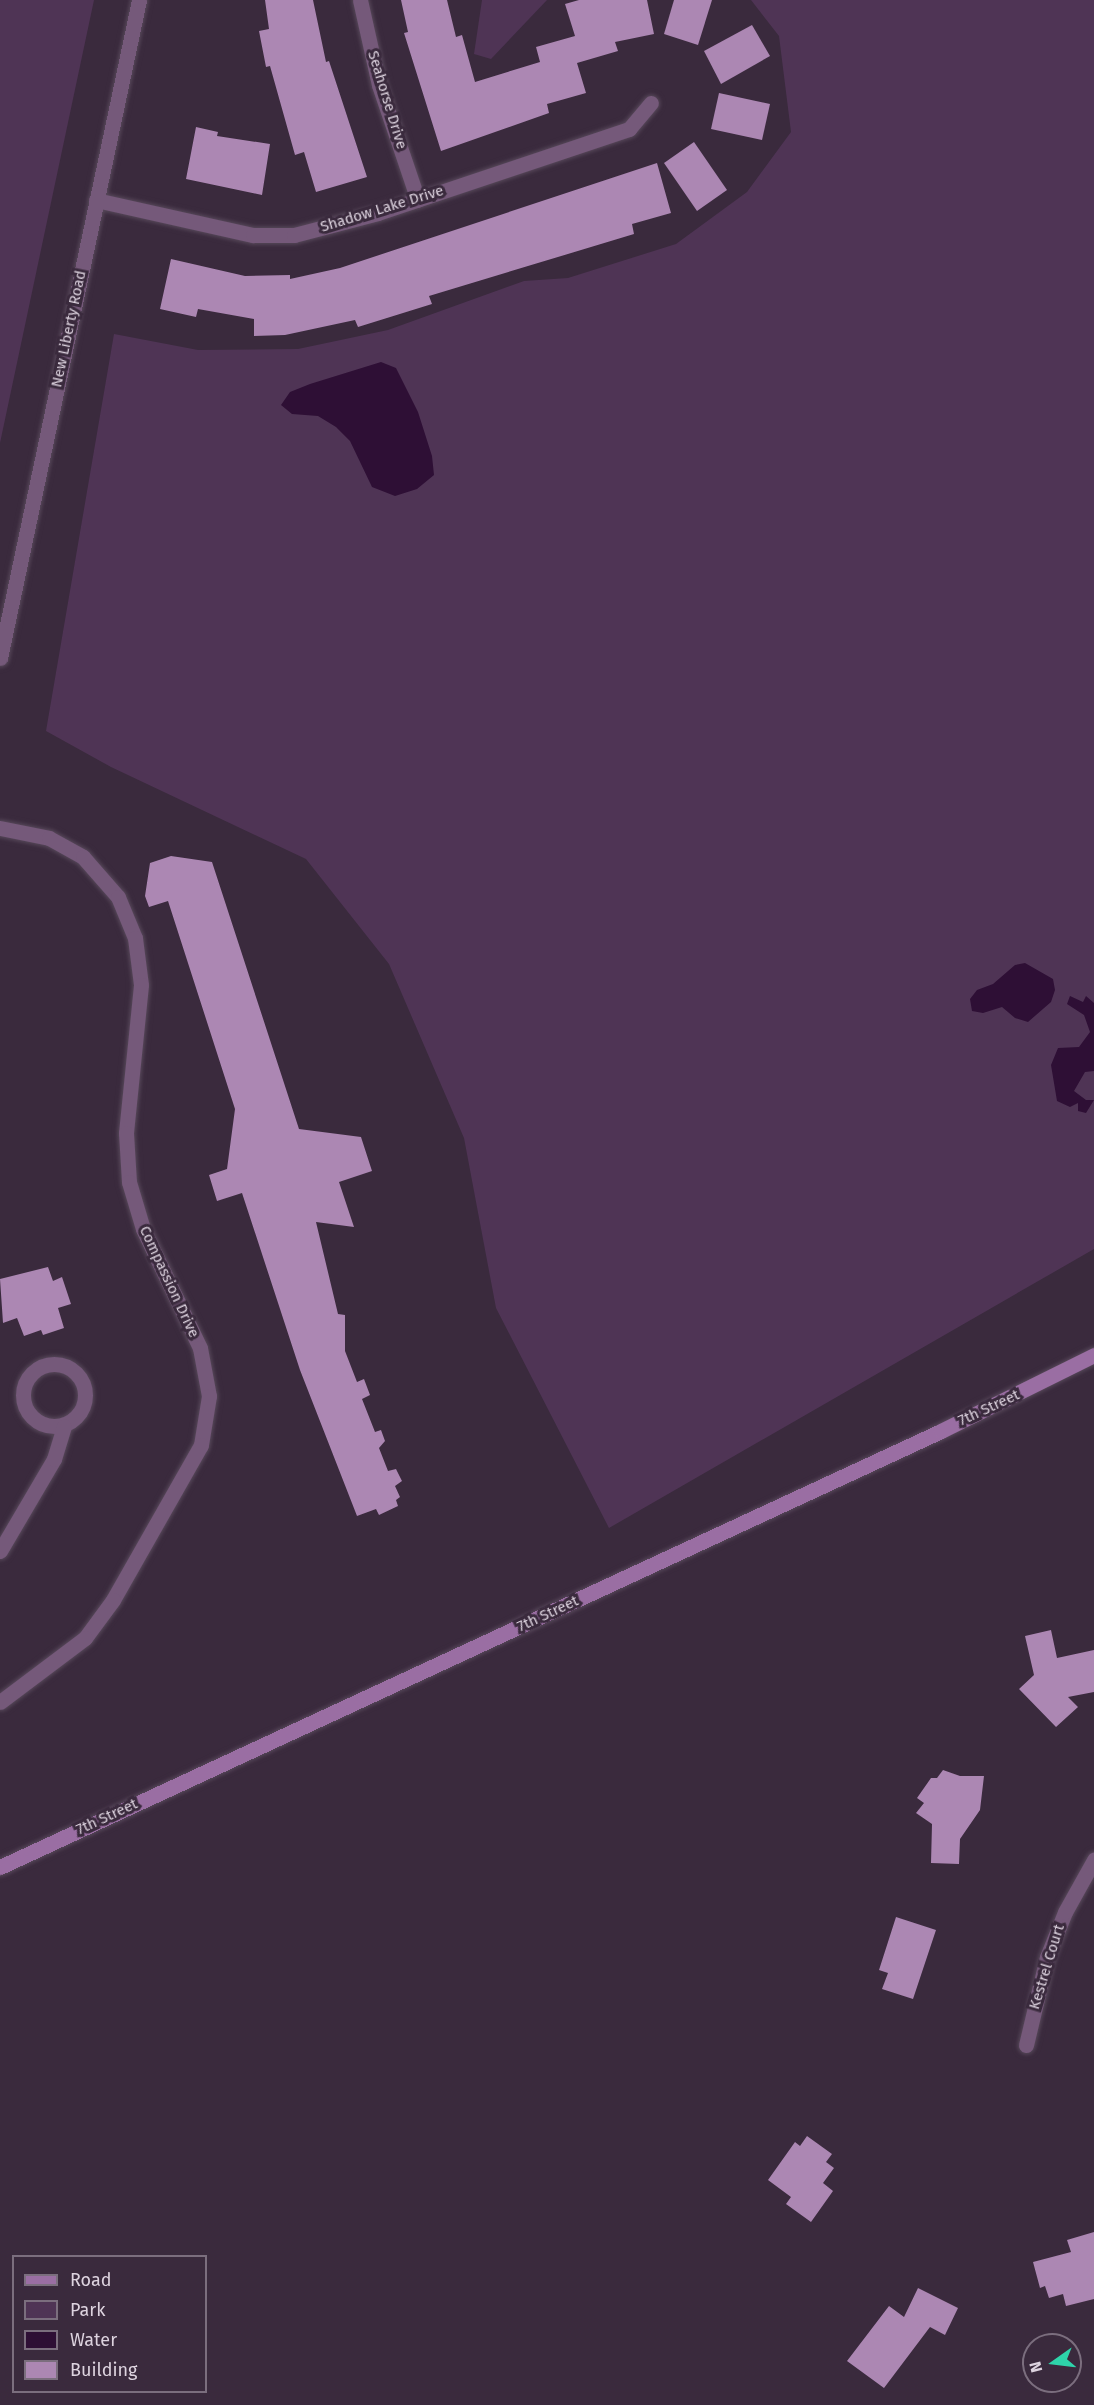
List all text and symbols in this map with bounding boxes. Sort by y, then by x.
street label: Seahorse Drive [364,49,410,151]
street label: Shadow Lake Drive [318,182,446,236]
street label: New Liberty Road [48,269,90,389]
street label: Compassion Drive [135,1223,203,1341]
street label: 7th Street [955,1386,1023,1430]
street label: 7th Street [514,1592,582,1636]
street label: 7th Street [73,1795,141,1839]
street label: Kestrel Court [1026,1922,1068,2012]
legend [12,2255,207,2393]
text: Road [70,2269,112,2291]
text: Park [70,2299,105,2321]
text: Water [70,2329,117,2351]
north arrow [1022,2333,1082,2393]
text: Building [70,2359,137,2381]
text: N [1025,2360,1046,2374]

